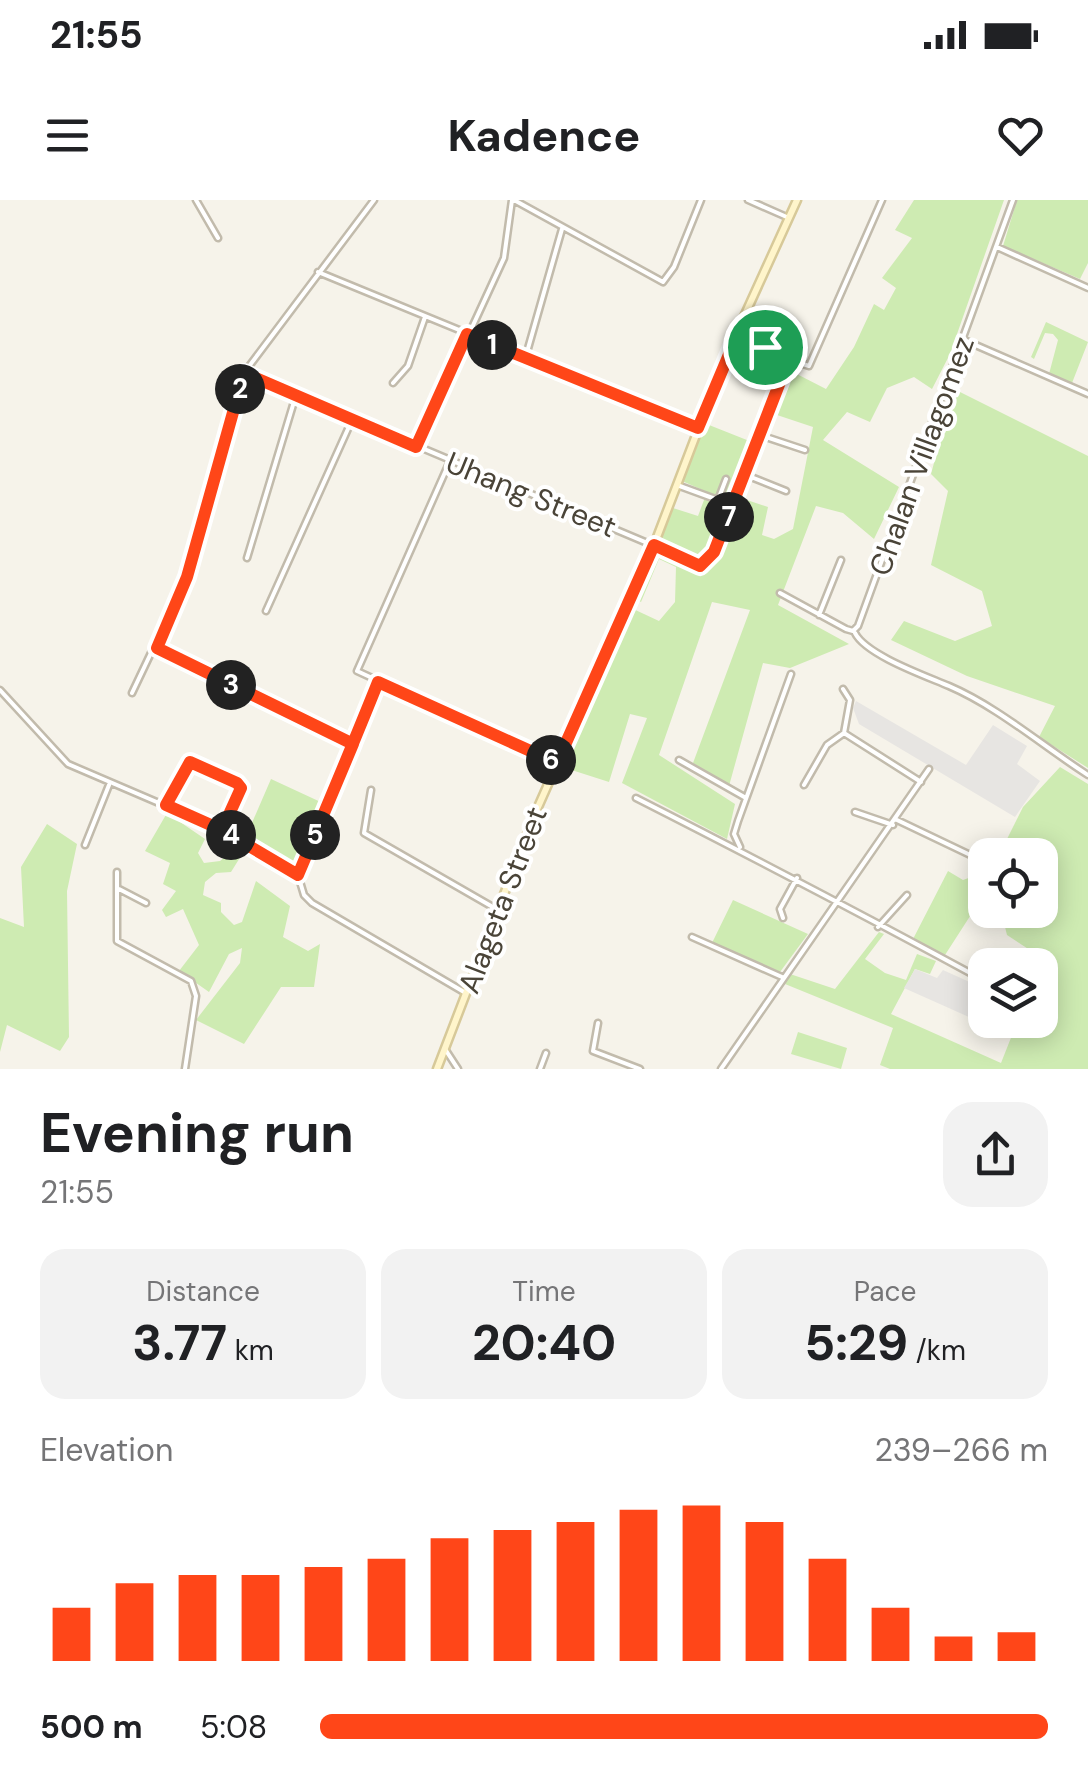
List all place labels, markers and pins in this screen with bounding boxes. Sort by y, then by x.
pin [723,305,808,390]
pin: 1 [467,320,517,370]
pin: 2 [215,364,265,414]
pin: 7 [704,492,754,542]
pin: 3 [206,660,256,710]
pin: 6 [526,735,576,785]
pin: 4 [206,810,256,860]
pin: 5 [290,810,340,860]

